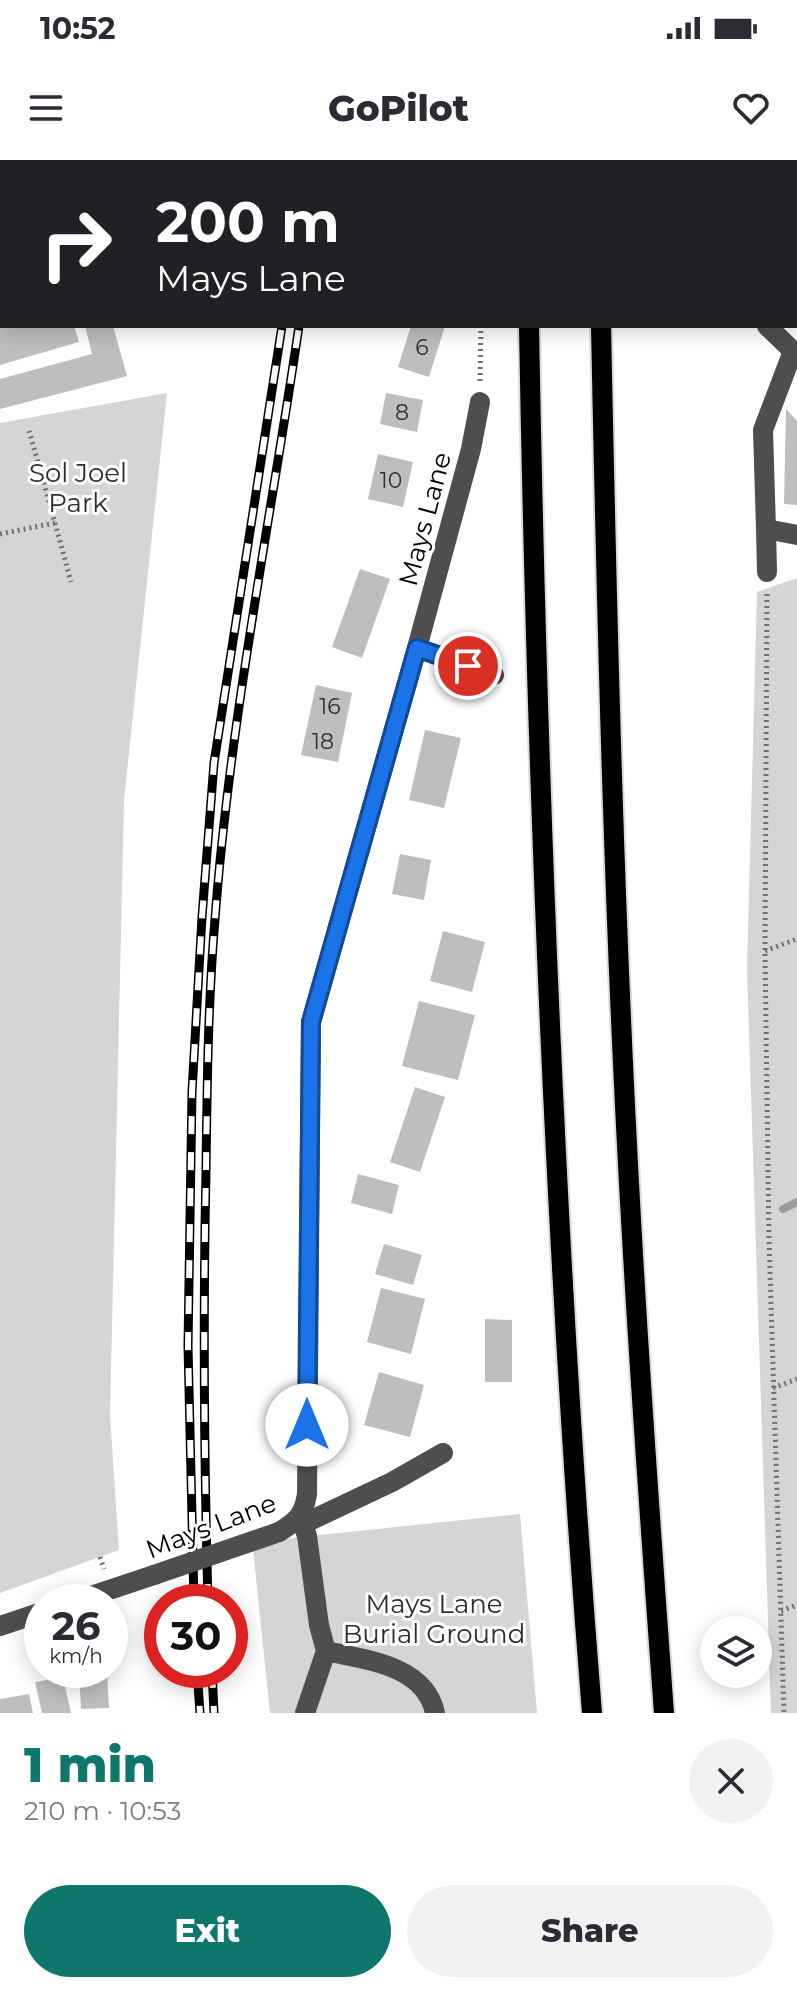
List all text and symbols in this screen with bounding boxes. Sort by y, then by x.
text: 10:52 [40,10,115,47]
icon: menu [24,86,68,130]
text: GoPilot [328,86,469,130]
icon: heart [729,86,773,130]
text: 200 m [156,188,340,256]
icon: right [24,192,128,296]
text: Mays Lane [156,256,346,300]
house number: 6 [415,334,429,361]
house number: 8 [395,399,409,426]
street label: Mays Lane [392,449,458,589]
park label: Sol Joel Park [29,457,127,519]
house number: 10 [380,467,402,494]
pin [434,632,502,700]
icon: arrive [446,644,490,688]
house number: 16 [319,693,341,720]
house number: 18 [312,728,334,755]
position arrow [265,1383,349,1467]
street label: Mays Lane [141,1487,281,1565]
speed limit sign: 30 [144,1584,248,1688]
park label: Mays Lane Burial Ground [343,1588,525,1650]
text: 26 [51,1601,101,1650]
map controls [700,1616,772,1688]
button: layers [700,1616,772,1688]
text: km/h [49,1644,103,1668]
text: 1 min [24,1736,156,1794]
button: close [689,1739,773,1823]
text: 210 m · 10:53 [24,1795,181,1827]
button: Exit [24,1885,391,1977]
button: Share [407,1885,773,1977]

